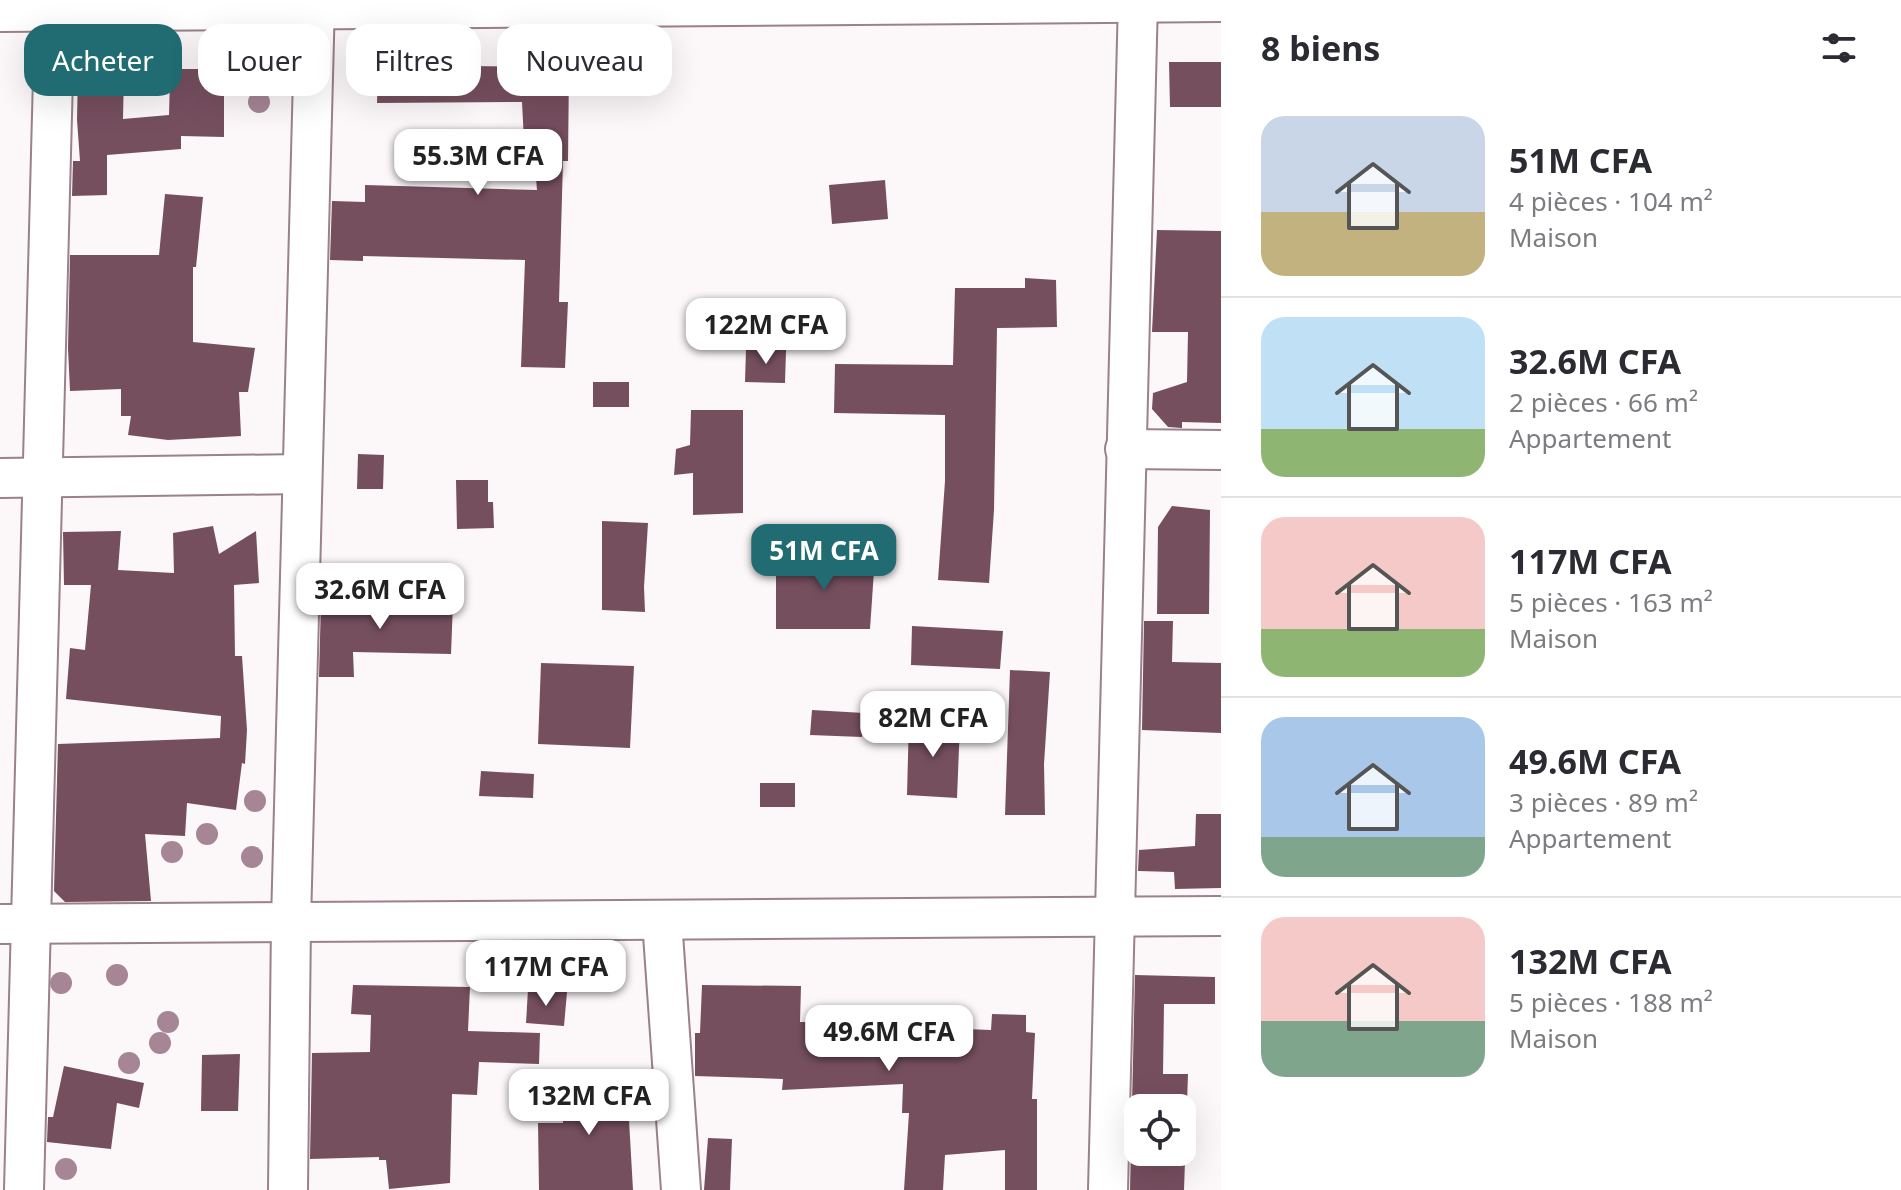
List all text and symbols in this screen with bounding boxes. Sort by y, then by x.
chip: Acheter [24,24,182,96]
chip: Louer [198,24,330,96]
chip: Filtres [346,24,481,96]
chip: Nouveau [497,24,672,96]
text: 8 biens [1261,25,1380,71]
icon: filters [1817,26,1861,70]
pin: 55.3M CFA [386,129,570,197]
text: 55.3M CFA [412,137,544,173]
text: 51M CFA [1509,137,1652,183]
icon: home [1325,148,1421,244]
text: 4 pièces · 104 m² [1509,183,1713,219]
text: Maison [1509,219,1598,255]
pin: 122M CFA [683,298,849,366]
text: 122M CFA [704,306,828,342]
text: 32.6M CFA [1509,338,1681,384]
icon: home [1325,349,1421,445]
text: 2 pièces · 66 m² [1509,384,1698,420]
text: Appartement [1509,420,1671,456]
pin: 51M CFA [750,524,898,592]
text: 51M CFA [769,532,879,568]
text: 117M CFA [1509,538,1672,584]
icon: home [1325,549,1421,645]
pin: 32.6M CFA [288,563,472,631]
text: 32.6M CFA [314,571,446,607]
text: 5 pièces · 163 m² [1509,584,1713,620]
text: Maison [1509,620,1598,656]
pin: 82M CFA [859,691,1007,759]
text: 82M CFA [878,699,988,735]
text: 49.6M CFA [1509,738,1681,784]
icon: home [1325,749,1421,845]
text: 3 pièces · 89 m² [1509,784,1698,820]
text: Appartement [1509,820,1671,856]
text: 132M CFA [1509,938,1672,984]
pin: 117M CFA [463,940,629,1008]
text: 117M CFA [484,948,608,984]
icon: home [1325,949,1421,1045]
text: 5 pièces · 188 m² [1509,984,1713,1020]
pin: 49.6M CFA [797,1005,981,1073]
text: 49.6M CFA [823,1013,955,1049]
text: Maison [1509,1020,1598,1056]
pin: 132M CFA [506,1069,672,1137]
text: 132M CFA [527,1077,651,1113]
map controls [1124,1094,1196,1166]
button: locate [1124,1094,1196,1166]

